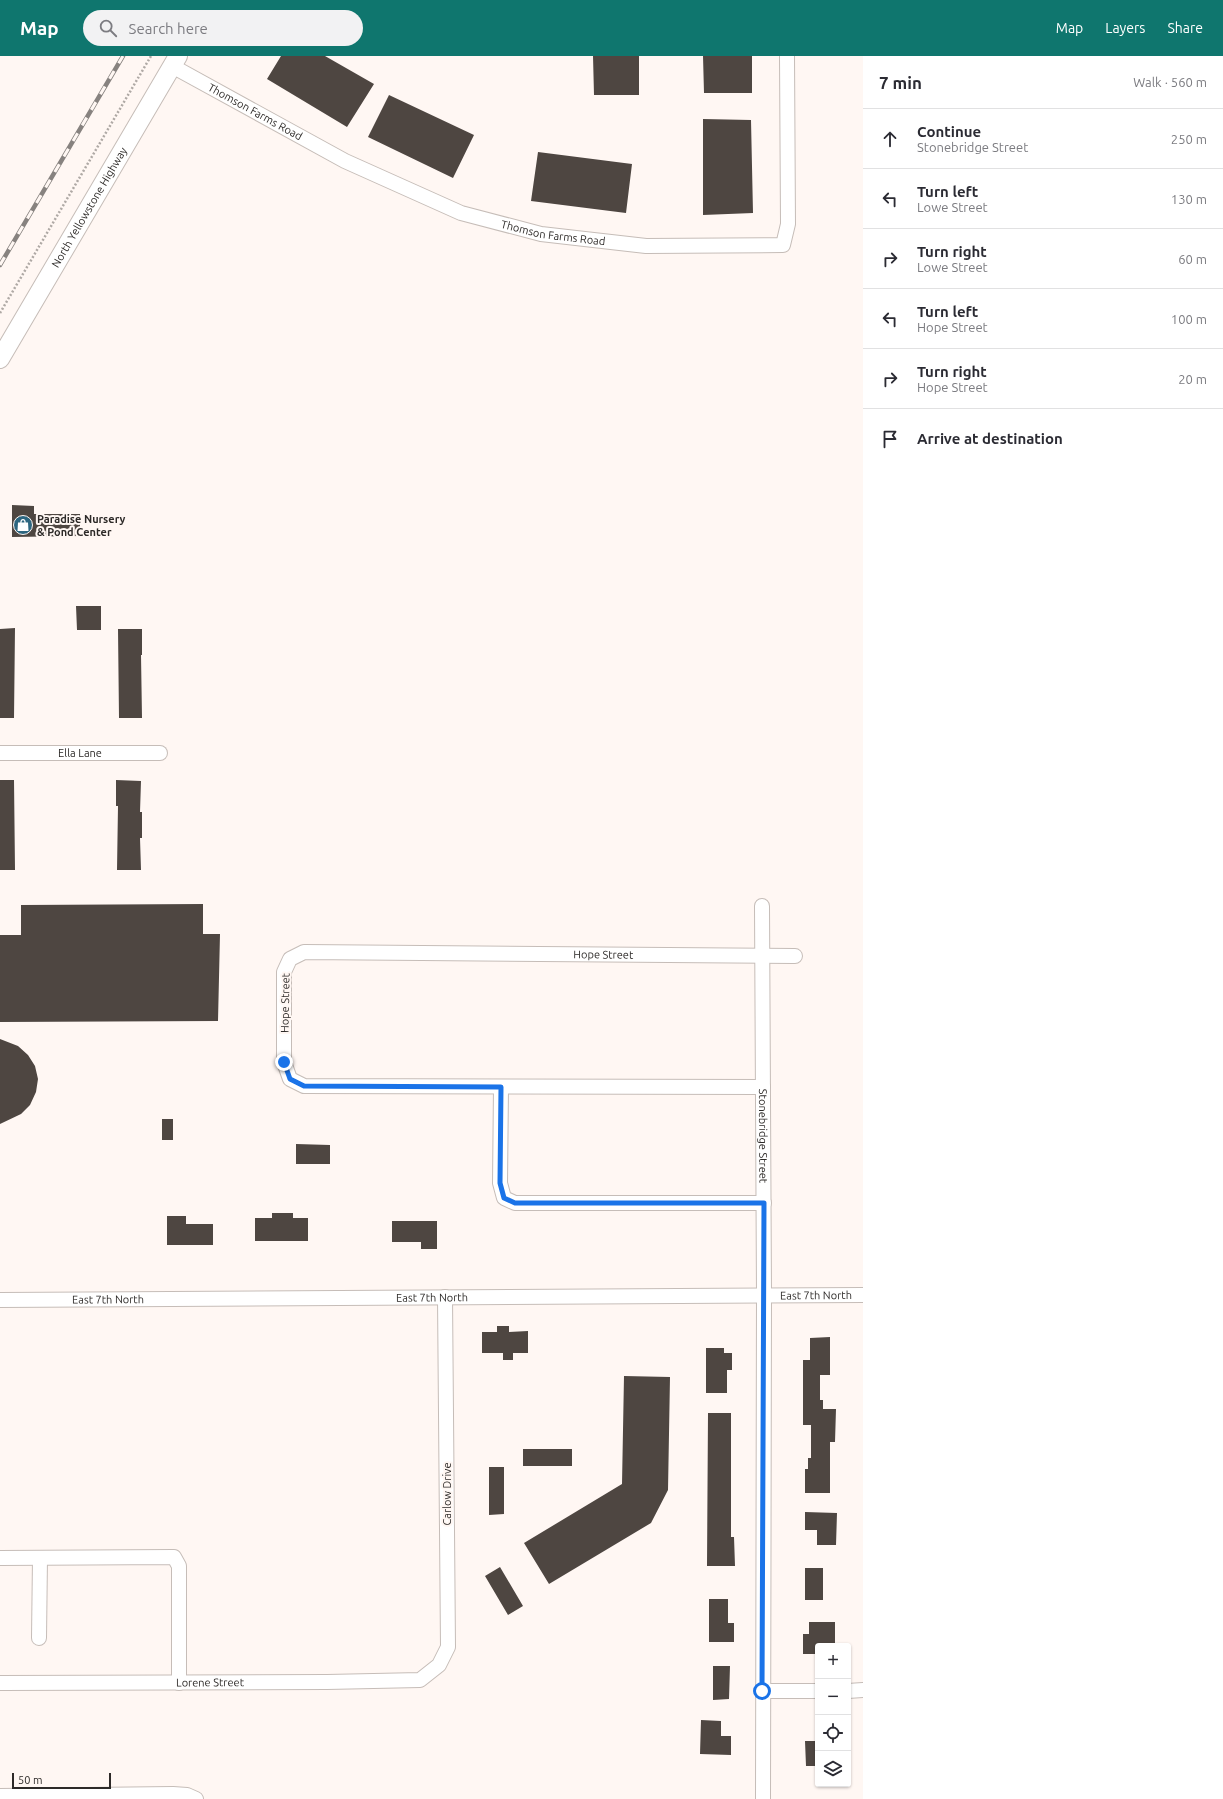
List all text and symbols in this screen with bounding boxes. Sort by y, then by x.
search box [83,10,363,46]
text: Map [20,17,59,39]
icon: search [97,17,119,39]
text: Search here [129,20,208,37]
text: Map [1056,20,1083,36]
text: Layers [1105,20,1145,36]
text: Share [1167,20,1203,36]
text: 7 min [879,73,922,92]
text: Walk · 560 m [1133,75,1207,89]
street label: Thomson Farms Road [206,81,305,142]
text: Continue [917,123,981,140]
icon: ahead [879,128,901,150]
text: 250 m [1171,132,1207,146]
text: Stonebridge Street [917,140,1028,154]
street label: North Yellowstone Highway [49,144,129,269]
text: Turn left [917,183,978,200]
icon: left [879,188,901,210]
text: 130 m [1171,192,1207,206]
text: Lowe Street [917,200,988,214]
street label: Thomson Farms Road [500,218,606,247]
text: Turn right [917,243,987,260]
icon: right [879,248,901,270]
text: 60 m [1178,252,1207,266]
text: Lowe Street [917,260,988,274]
text: Turn left [917,303,978,320]
icon: left [879,308,901,330]
text: 100 m [1171,312,1207,326]
text: Hope Street [917,320,988,334]
text: Turn right [917,363,987,380]
icon: right [879,368,901,390]
text: 20 m [1178,372,1207,386]
text: Hope Street [917,380,988,394]
icon: arrive [879,428,901,450]
text: Arrive at destination [917,430,1063,447]
place label: Paradise Nursery & Pond Center [37,513,125,538]
shop icon: Paradise Nursery & Pond Center [12,514,34,536]
street label: Ella Lane [58,747,102,759]
street label: Hope Street [573,948,634,961]
street label: Hope Street [278,972,292,1033]
route end [275,1053,293,1071]
street label: Stonebridge Street [757,1089,769,1184]
street label: East 7th North [780,1289,852,1301]
street label: East 7th North [396,1291,468,1304]
street label: East 7th North [72,1293,144,1306]
street label: Carlow Drive [441,1463,453,1525]
map controls [815,1643,851,1787]
button: + [815,1643,851,1679]
street label: Lorene Street [176,1676,245,1688]
button: − [815,1679,851,1715]
route start [753,1682,771,1700]
button: locate [815,1715,851,1751]
button: layers [815,1751,851,1787]
scale bar [12,1771,111,1790]
text: 50 m [18,1774,42,1786]

